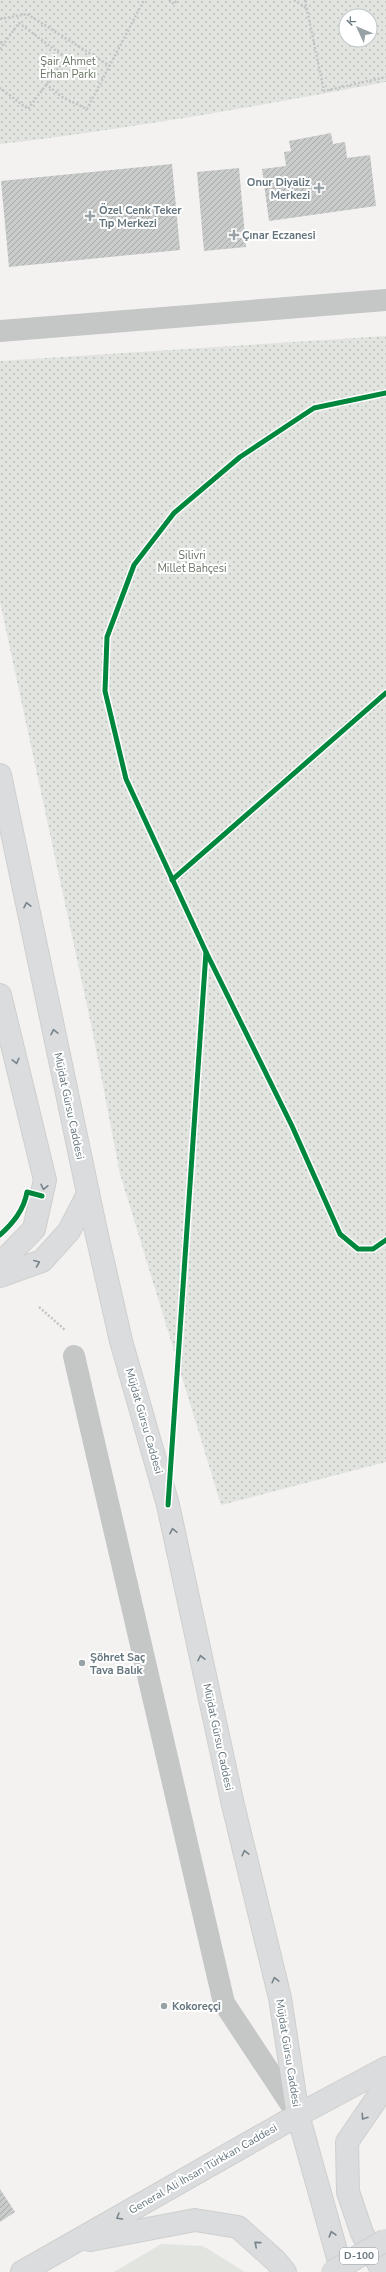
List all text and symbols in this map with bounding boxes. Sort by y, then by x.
north arrow [338,8,378,48]
text: K [343,13,360,29]
park label: Şair Ahmet Erhan Parkı [40,54,96,82]
place label: Onur Diyaliz Merkezi [247,175,310,203]
marker: Onur Diyaliz Merkezi [313,182,325,194]
place label: Özel Cenk Teker Tıp Merkezi [99,202,182,231]
marker: Özel Cenk Teker Tıp Merkezi [84,210,96,222]
place label: Çınar Eczanesi [242,228,316,243]
marker: Çınar Eczanesi [229,230,239,240]
park label: Silivri Millet Bahçesi [157,548,227,576]
one-way arrow [24,902,32,908]
one-way arrow [50,1029,58,1035]
street label: Müjdat Gürsu Caddesi [50,1051,88,1161]
one-way arrow [11,1057,20,1064]
one-way arrow [40,1184,48,1190]
one-way arrow [33,1259,40,1267]
street label: Müjdat Gürsu Caddesi [122,1367,166,1475]
one-way arrow [170,1528,178,1534]
place label: Şöhret Saç Tava Balık [90,1650,146,1678]
one-way arrow [197,1655,205,1661]
marker: Şöhret Saç Tava Balık [77,1658,87,1668]
street label: Müjdat Gürsu Caddesi [199,1682,237,1792]
one-way arrow [241,1850,249,1856]
one-way arrow [271,1976,280,1983]
street label: Müjdat Gürsu Caddesi [272,1998,304,2108]
place label: Kokoreççi [172,1999,221,2014]
marker: Kokoreççi [159,2001,169,2011]
one-way arrow [361,2113,369,2120]
street label: General Ali İhsan Türkkan Caddesi [126,2120,280,2218]
one-way arrow [116,2212,123,2220]
one-way arrow [328,2231,337,2238]
one-way arrow [254,2242,262,2249]
road number: D-100 [340,2248,378,2264]

